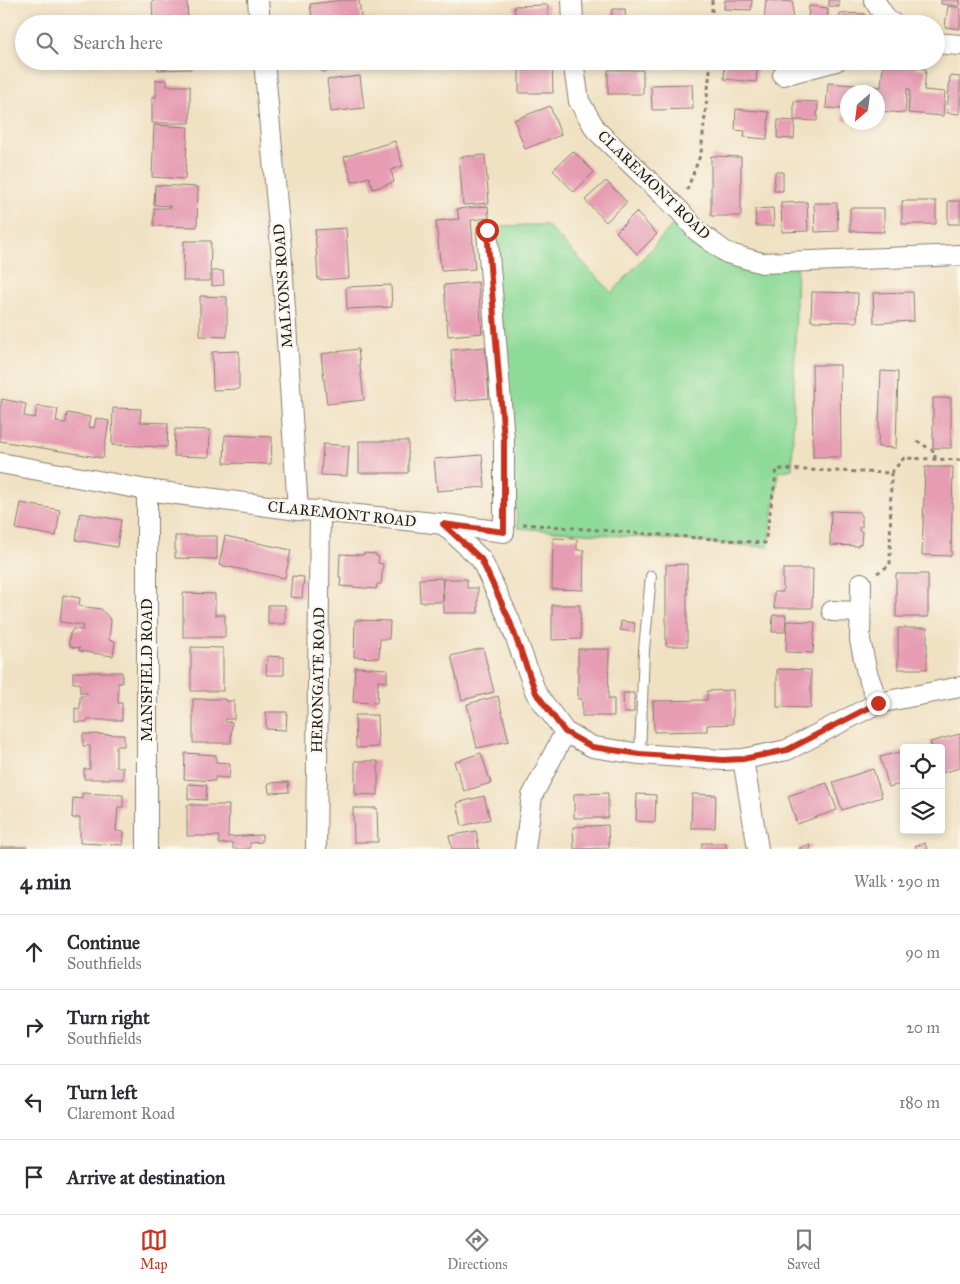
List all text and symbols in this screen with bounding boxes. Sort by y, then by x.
search box [15,15,945,70]
icon: search [33,29,61,57]
text: Search here [73,31,163,54]
north arrow [840,85,885,130]
street label: CLAREMONT ROAD [594,127,714,243]
route start [476,219,499,242]
street label: MALYONS ROAD [270,223,296,349]
street label: CLAREMONT ROAD [267,497,417,531]
street label: MANSFIELD ROAD [138,598,156,742]
street label: HERONGATE ROAD [308,607,328,753]
route end [867,692,890,715]
map controls [900,744,945,834]
button: locate [900,744,945,789]
button: layers [900,789,945,834]
text: 4 min [20,869,71,895]
text: Walk · 290 m [854,872,940,891]
text: Continue [67,931,140,954]
icon: ahead [20,938,48,966]
text: 90 m [905,943,940,962]
text: Southfields [67,954,142,973]
text: Turn right [67,1006,150,1029]
icon: right [20,1013,48,1041]
text: 20 m [906,1018,940,1037]
text: Southfields [67,1029,142,1048]
text: Turn left [67,1081,137,1104]
icon: left [20,1088,48,1116]
text: 180 m [899,1093,940,1112]
text: Claremont Road [67,1104,175,1123]
icon: arrive [20,1163,48,1191]
text: Arrive at destination [67,1166,225,1189]
tab: Map [140,1226,168,1273]
tab: Directions [447,1226,508,1273]
tab: Saved [787,1226,820,1273]

